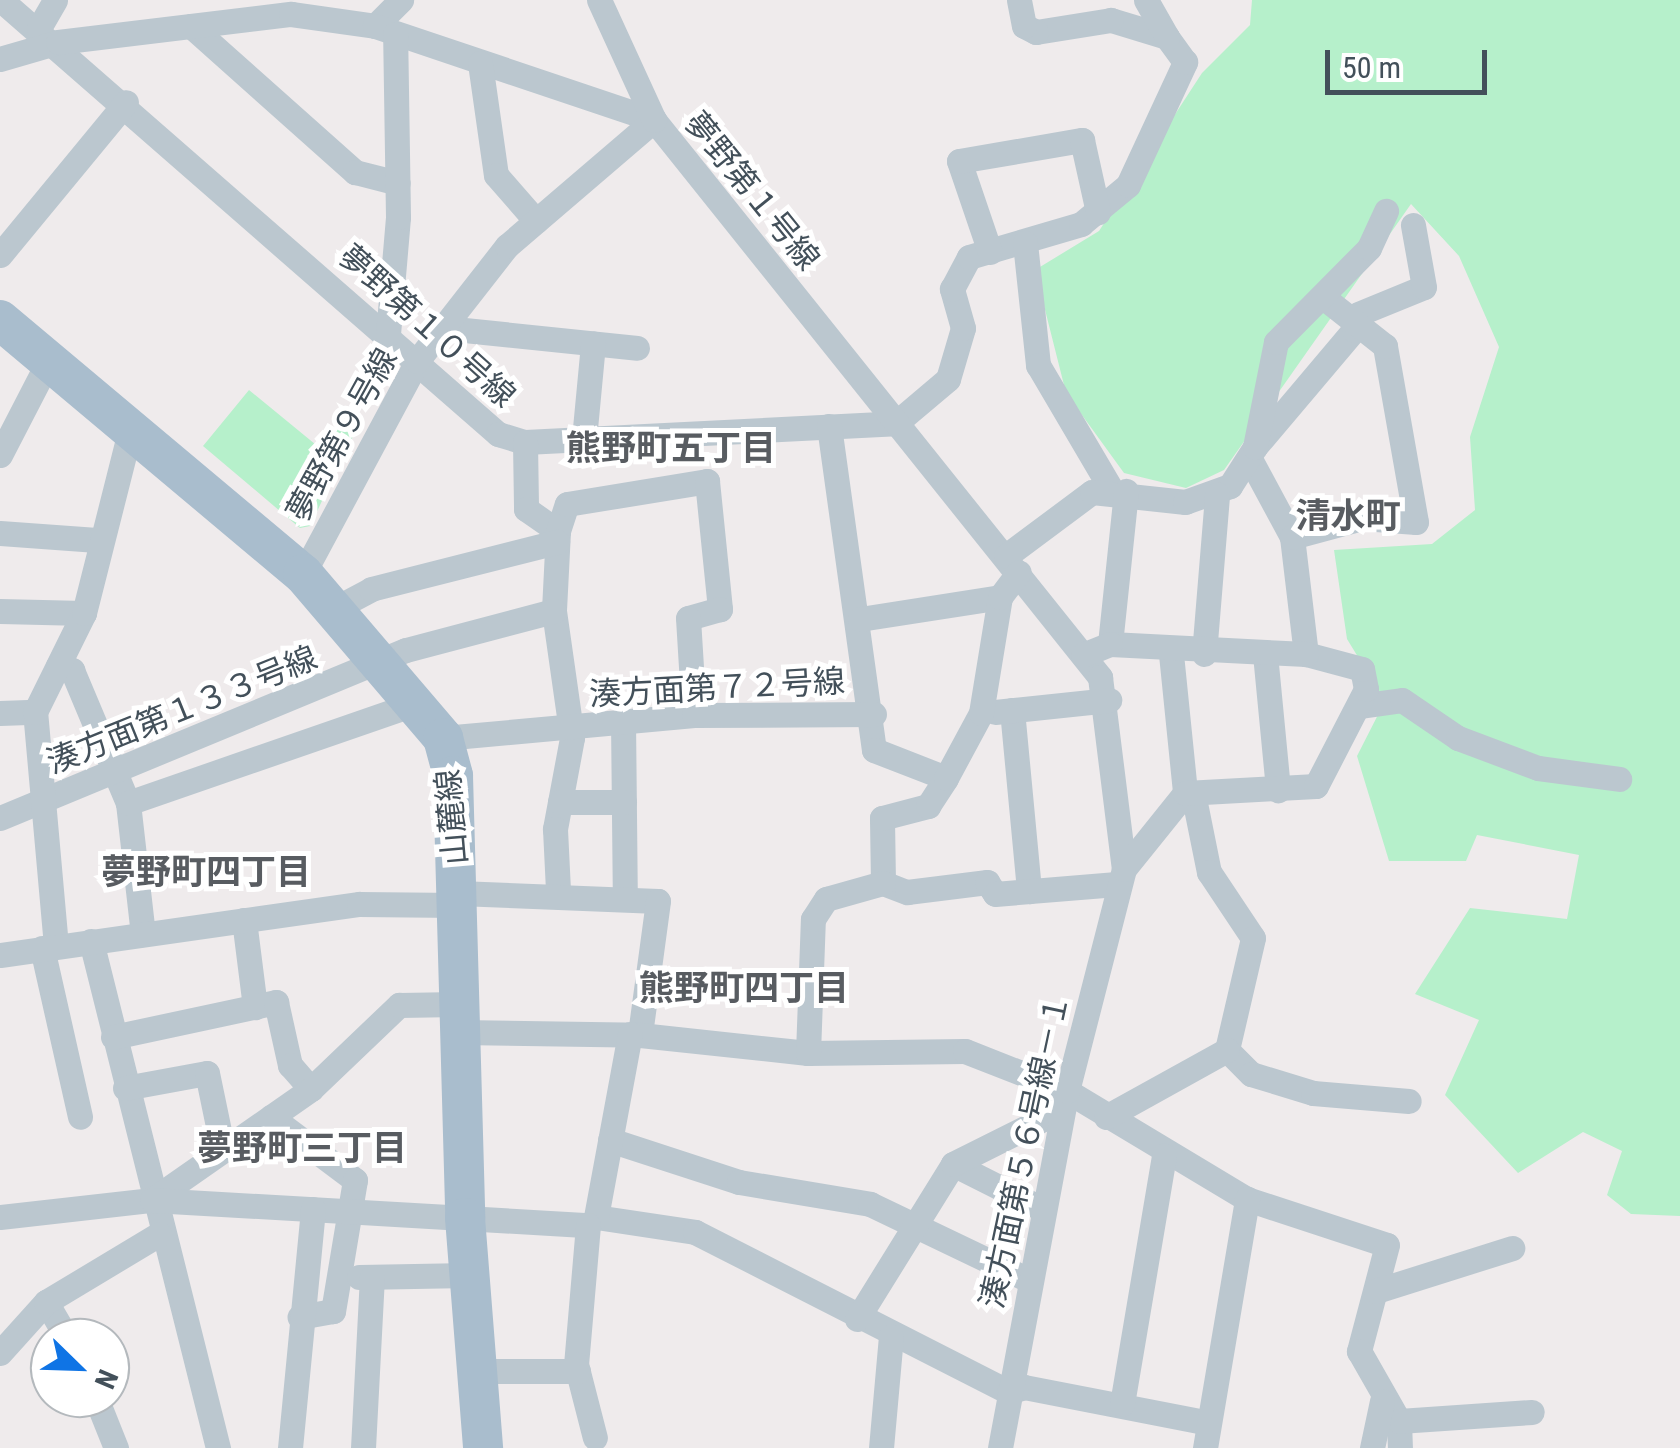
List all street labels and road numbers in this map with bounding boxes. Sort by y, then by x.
street label: 夢野第１号線 [677,104,827,278]
street label: 夢野第１０号線 [331,237,523,415]
street label: 夢野第９号線 [279,342,405,528]
street label: 湊方面第１３３号線 [41,638,323,782]
street label: 湊方面第７２号線 [588,662,846,714]
street label: 山麓線 [429,768,475,866]
street label: 湊方面第５６号線－１ [973,991,1077,1311]

